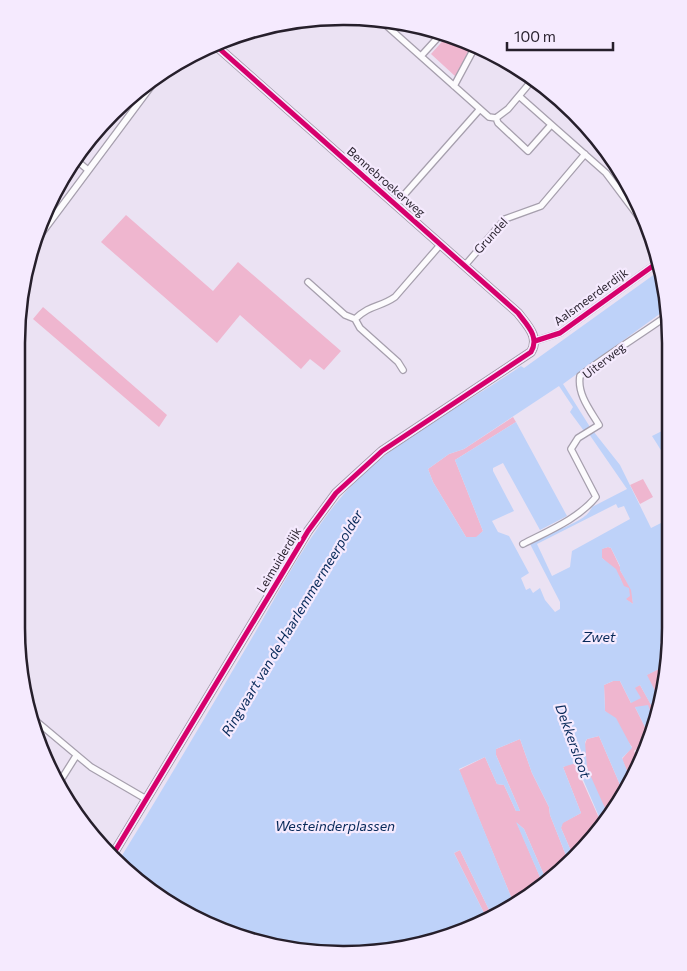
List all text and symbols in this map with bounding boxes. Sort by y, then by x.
scale bar [507,20,613,52]
text: 100 m [514,27,556,45]
street label: Bennebroekerweg [345,144,429,219]
street label: Grundel [471,214,510,256]
street label: Aalsmeerderdijk [551,264,631,328]
street label: Uiterweg [579,339,628,381]
water label: Ringvaart van de Haarlemmermeerpolder [217,506,366,739]
street label: Leimuiderdijk [253,524,303,595]
water label: Zwet [582,628,616,645]
water label: Dekkersloot [552,702,595,780]
water label: Westeinderplassen [275,817,395,834]

